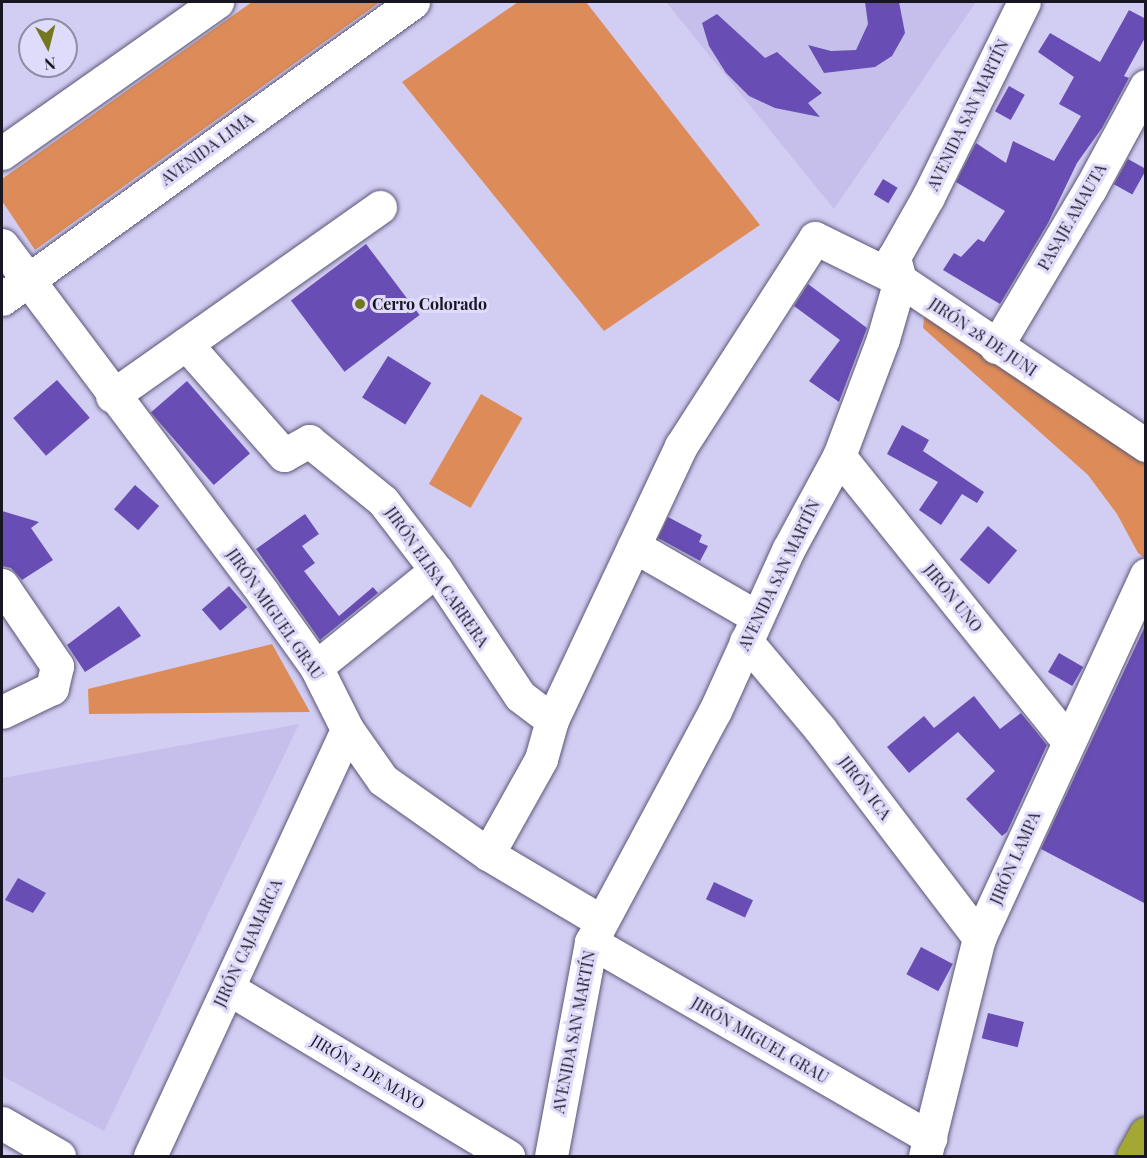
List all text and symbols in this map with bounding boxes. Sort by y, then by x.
north arrow [18,18,78,78]
street label: AVENIDA SAN MARTÍN [923,36,1013,194]
text: N [43,53,57,76]
street label: AVENIDA LIMA [157,109,257,189]
street label: PASAJE AMAUTA [1034,160,1110,274]
place label: Cerro Colorado [372,294,487,314]
street label: JIRÓN 28 DE JUNI [925,294,1041,380]
marker: Cerro Colorado [353,297,367,311]
street label: AVENIDA SAN MARTÍN [734,496,824,654]
street label: JIRÓN ELISA CARRERA [381,503,493,651]
street label: JIRÓN MIGUEL GRAU [223,545,327,683]
street label: JIRÓN UNO [920,560,986,636]
street label: JIRÓN ICA [835,753,895,823]
street label: JIRÓN LAMPA [986,808,1044,908]
street label: JIRÓN CAJAMARCA [210,876,286,1010]
street label: AVENIDA SAN MARTÍN [549,949,599,1115]
street label: JIRÓN MIGUEL GRAU [688,993,832,1087]
street label: JIRÓN 2 DE MAYO [308,1031,428,1113]

